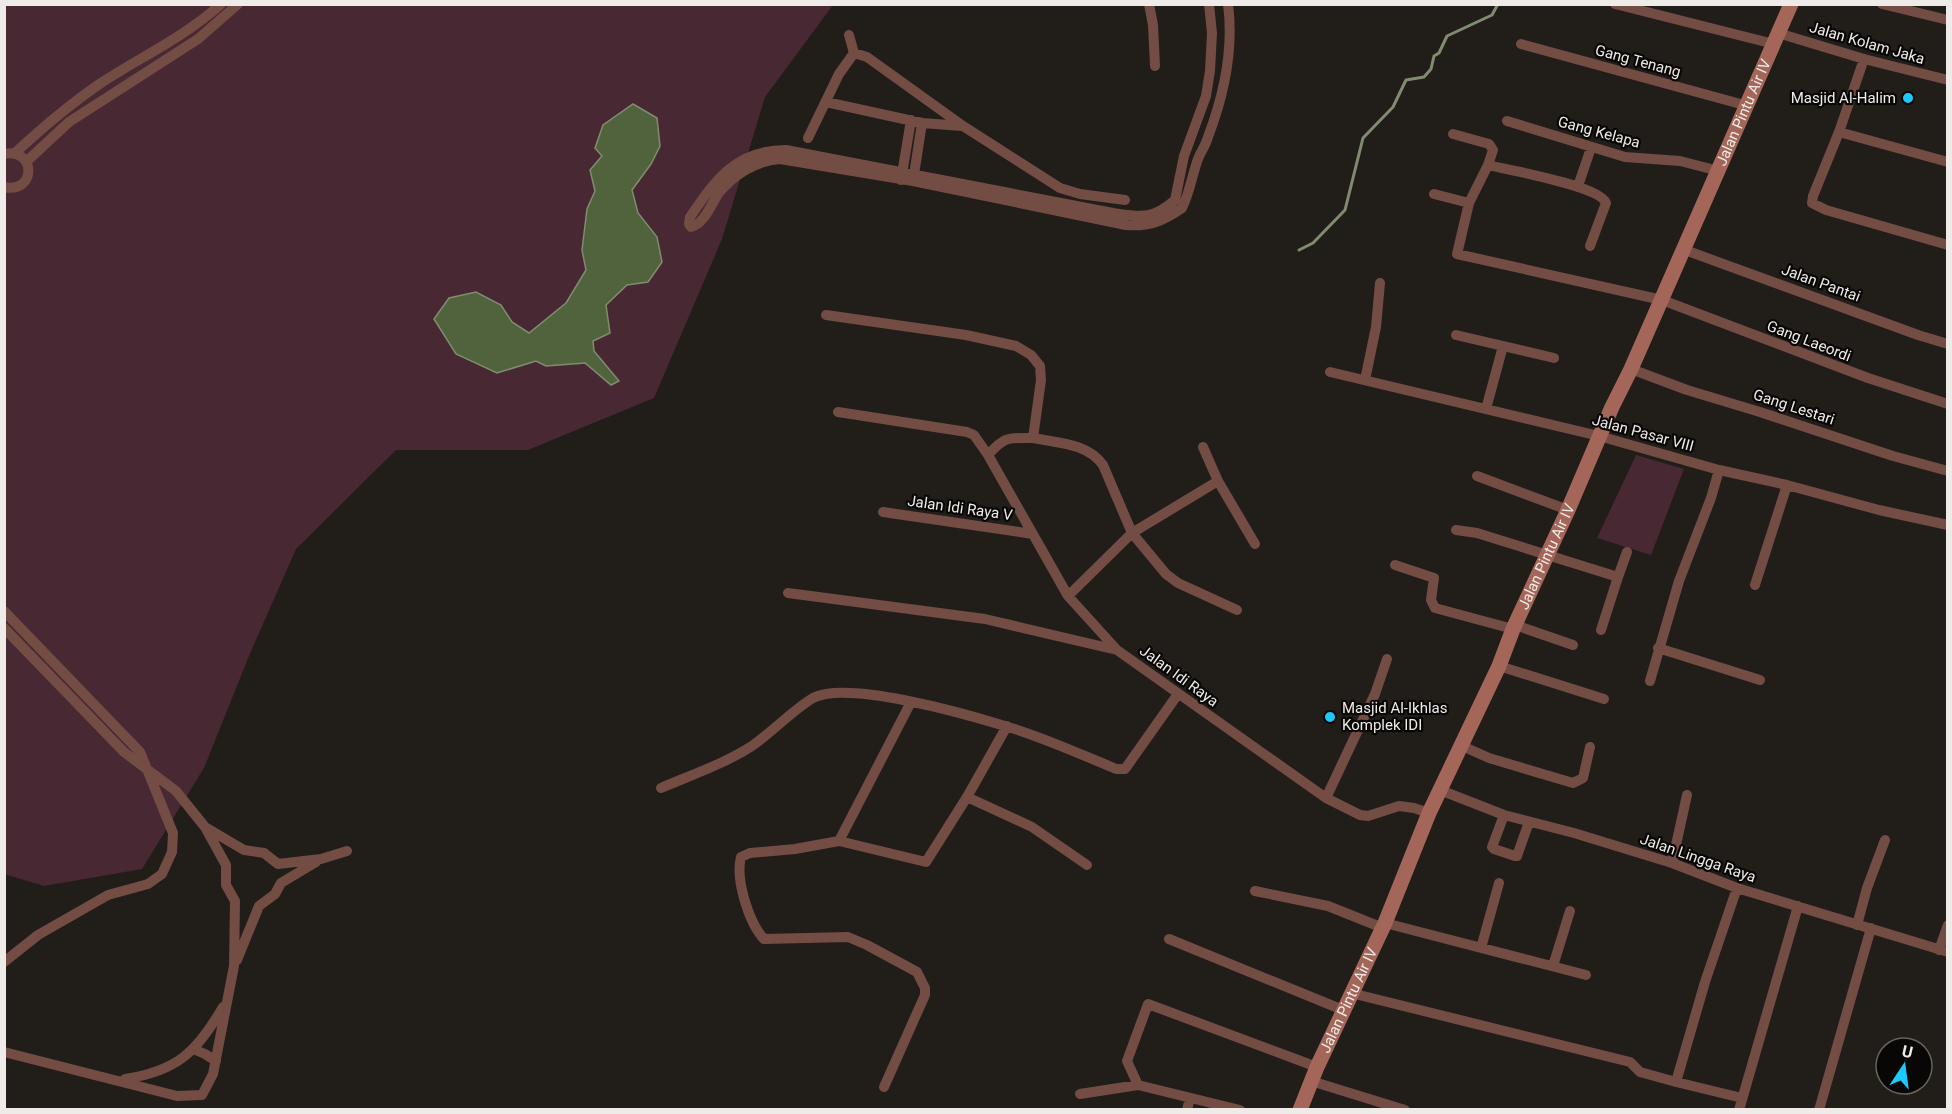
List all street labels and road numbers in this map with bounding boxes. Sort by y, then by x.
street label: Jalan Kolam Jaka [1807,18,1927,68]
street label: Gang Tenang [1593,41,1683,81]
street label: Jalan Pintu Air IV [1712,56,1775,169]
street label: Gang Kelapa [1556,112,1642,152]
street label: Jalan Pantai [1779,260,1863,306]
street label: Gang Laeordi [1764,317,1854,365]
street label: Gang Lestari [1751,385,1837,429]
street label: Jalan Pasar VIII [1590,411,1696,455]
street label: Jalan Idi Raya V [906,492,1014,524]
street label: Jalan Pintu Air IV [1514,501,1579,612]
street label: Jalan Idi Raya [1136,642,1222,710]
street label: Jalan Lingga Raya [1638,830,1758,886]
street label: Jalan Pintu Air IV [1316,944,1381,1056]

